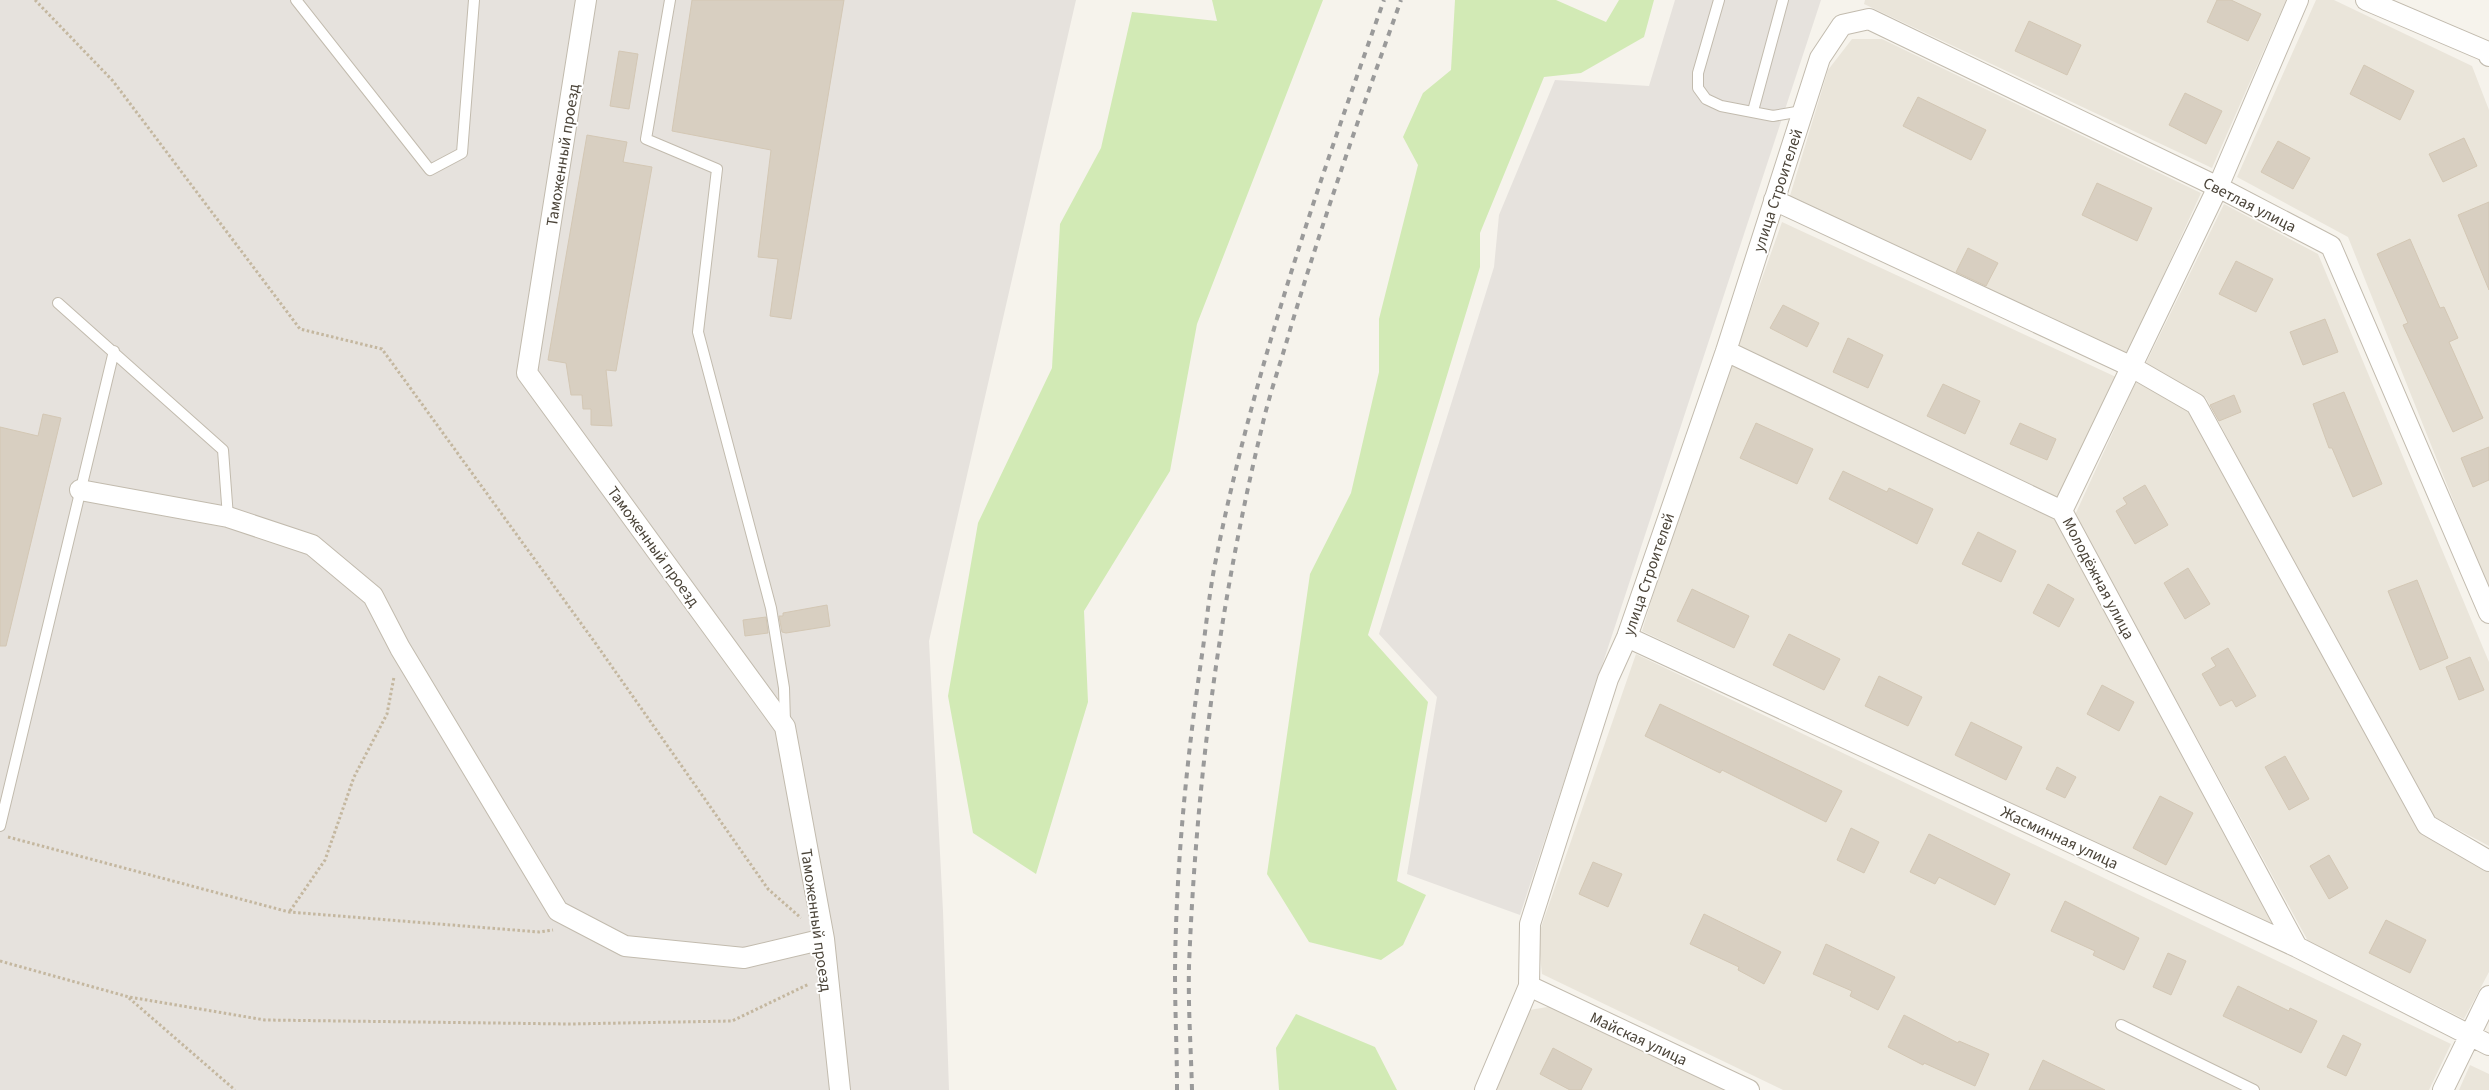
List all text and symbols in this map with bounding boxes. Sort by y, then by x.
street label: Таможенный проезд [541,82,585,228]
street label: улица Строителей [1748,126,1808,255]
street label: Светлая улица [2199,172,2300,238]
street label: Таможенный проезд [602,482,705,612]
street label: улица Строителей [1618,510,1680,639]
street label: Молодёжная улица [2057,514,2140,643]
street label: Жасминная улица [1997,801,2122,875]
street label: Таможенный проезд [795,847,837,993]
street label: Майская улица [1586,1007,1691,1071]

